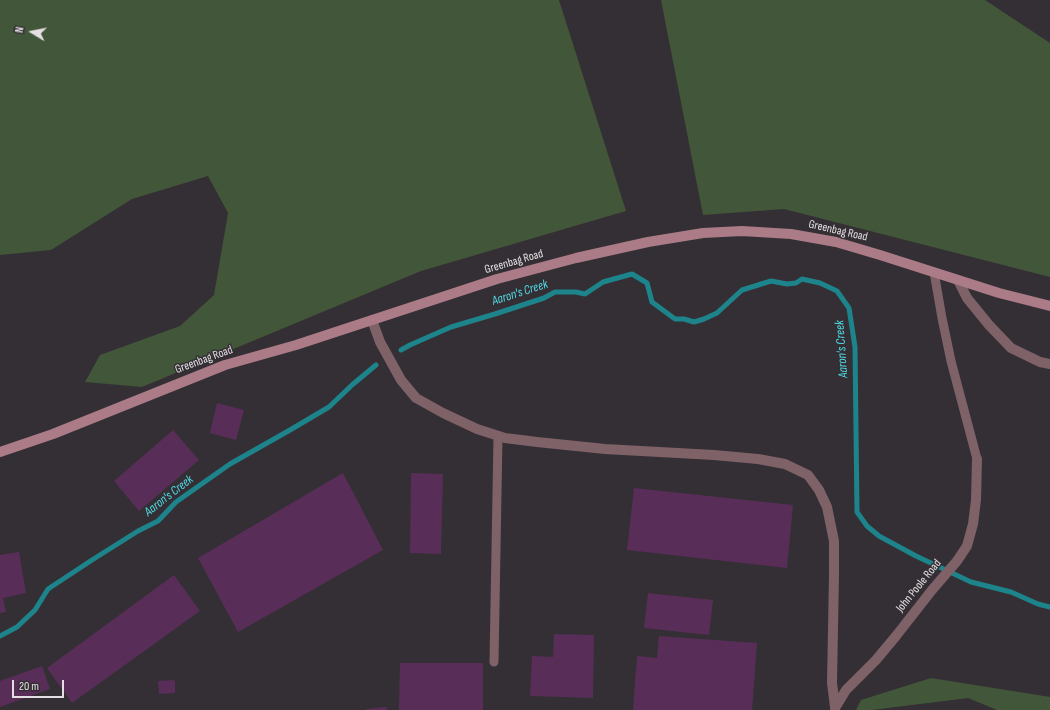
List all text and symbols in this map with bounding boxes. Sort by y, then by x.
north arrow [12,12,52,52]
text: N [13,26,27,34]
street label: Greenbag Road [807,217,869,245]
street label: Greenbag Road [483,247,545,277]
water label: Aaron's Creek [490,277,550,309]
water label: Aaron's Creek [832,320,852,378]
street label: Greenbag Road [173,343,235,377]
water label: Aaron's Creek [141,472,197,520]
street label: John Poole Road [893,557,945,615]
scale bar [14,672,66,698]
text: 20 m [19,679,39,694]

